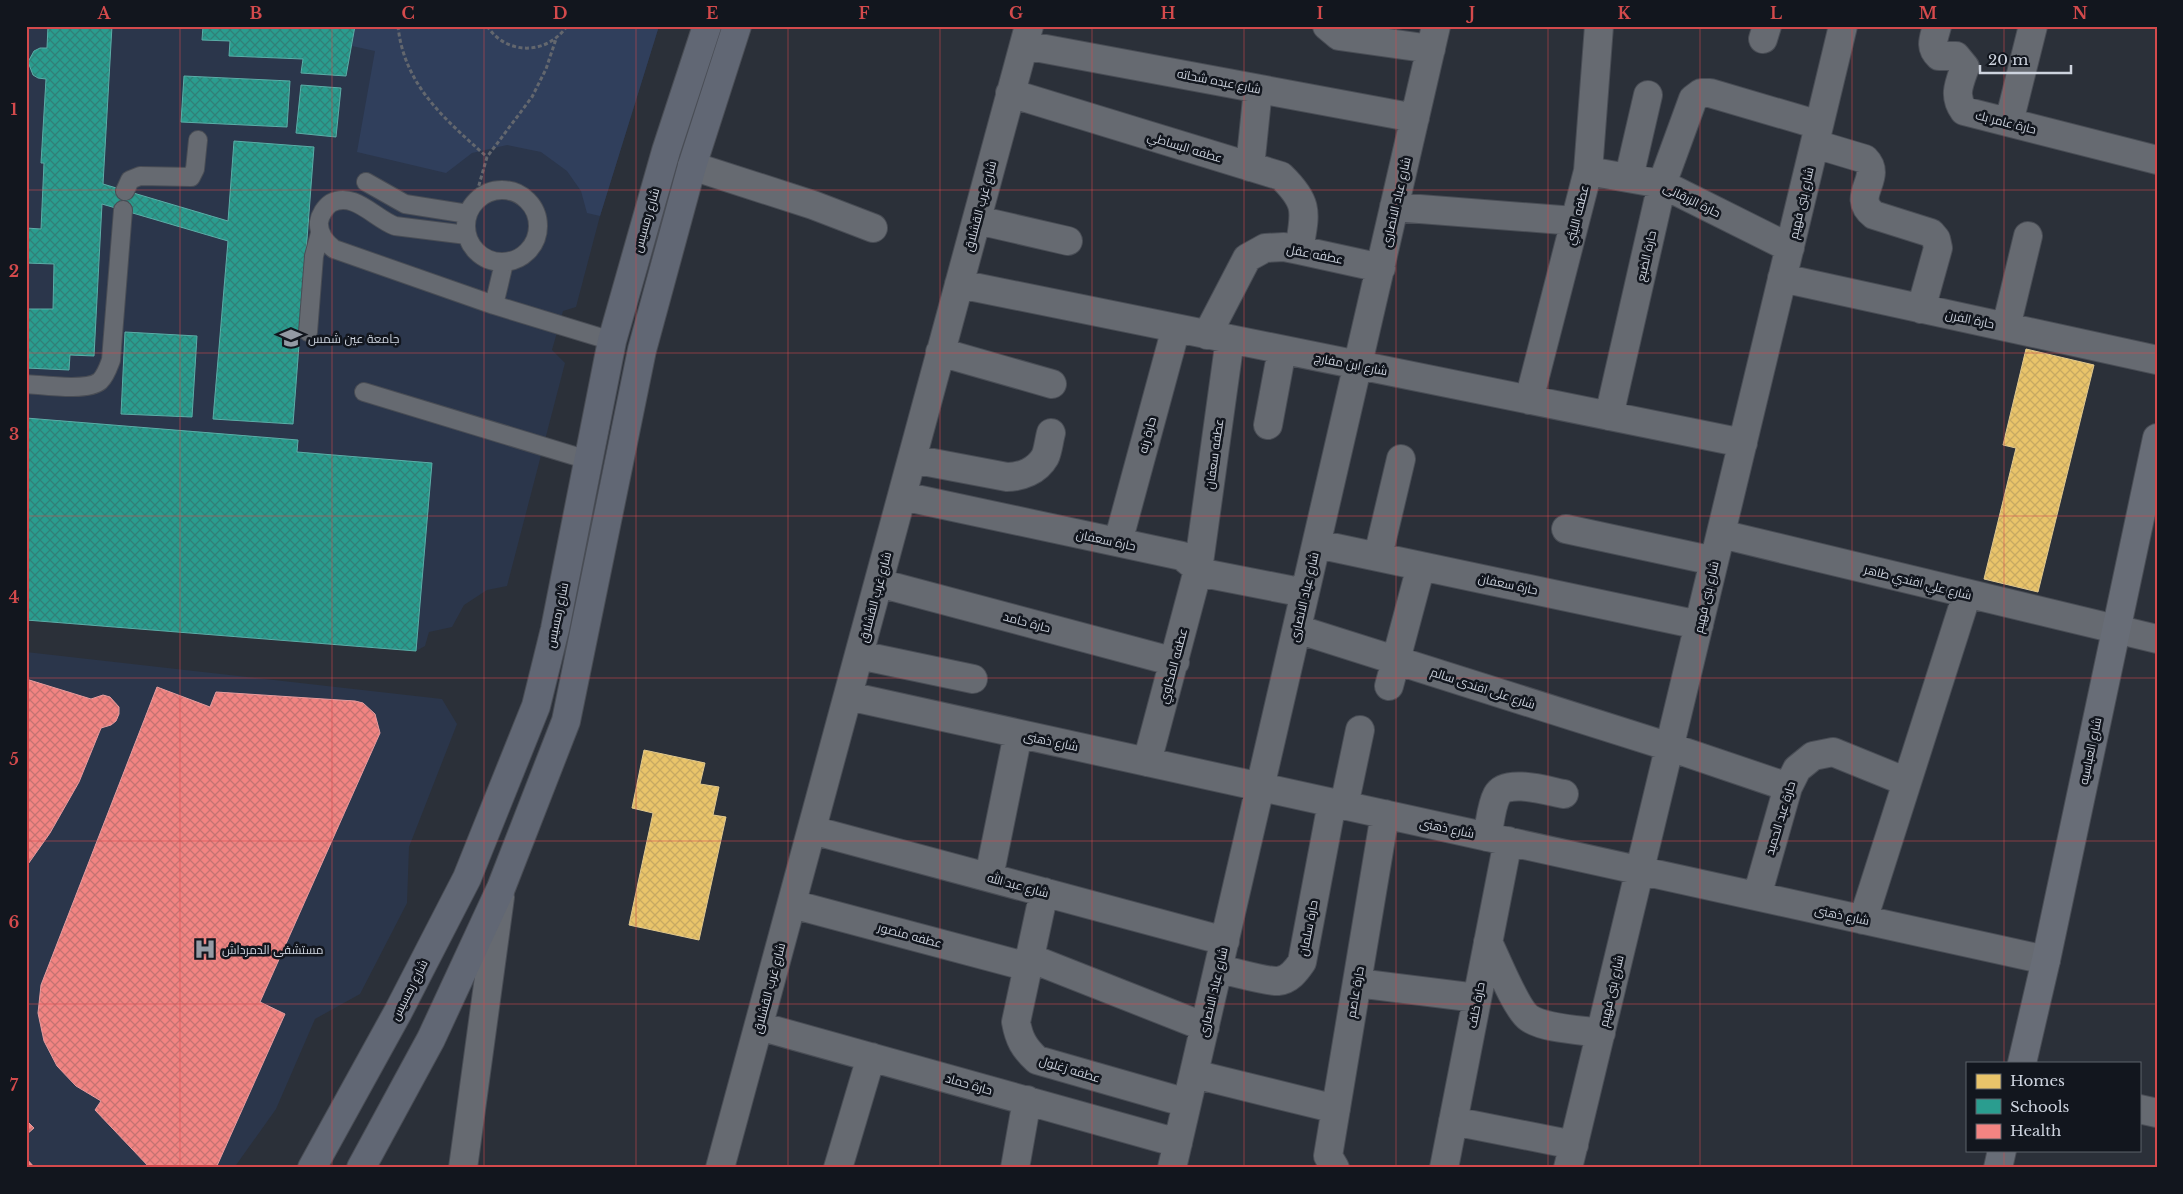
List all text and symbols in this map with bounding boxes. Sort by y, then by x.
text: A [97,3,112,23]
text: B [250,3,263,23]
text: C [401,3,415,23]
text: D [553,3,567,23]
text: E [706,3,718,23]
text: F [858,3,870,23]
text: G [1009,3,1023,23]
text: H [1160,3,1176,23]
text: I [1317,3,1324,23]
text: J [1466,3,1475,23]
text: K [1617,3,1631,23]
text: L [1770,3,1782,23]
text: M [1919,3,1937,23]
text: N [2072,3,2088,23]
scale bar [1980,42,2072,74]
text: 20 m [1988,50,2028,69]
street label: شارع عبده شحاته [1176,66,1262,97]
text: 1 [11,99,18,119]
street label: حارة عامر بك [1974,107,2038,137]
street label: عطفه البساطي [1145,128,1224,168]
street label: شارع عباد الانصارى [1378,155,1415,249]
street label: شارع غرب القشلاق [961,159,1000,253]
street label: شارع بنى فهيم [1785,166,1818,241]
street label: حارة الزرقانى [1661,180,1723,220]
street label: عطفه الليثي [1562,183,1595,247]
street label: شارع رمسيس [630,186,663,254]
street label: حارة الضبع [1633,229,1660,283]
street label: عطفه عقل [1285,241,1345,267]
text: 2 [9,261,19,281]
street label: حارة الفرن [1944,307,1996,331]
school or university icon: جامعة عين شمس [278,325,304,351]
place label: جامعة عين شمس [308,331,399,346]
street label: شارع ابن مفارج [1313,350,1389,379]
street label: حارة رنه [1135,415,1159,455]
street label: عطفه سعفان [1202,418,1226,490]
text: 3 [9,424,19,444]
street label: حارة سعفان [1075,526,1137,554]
street label: شارع غرب القشلاق [856,550,895,644]
street label: شارع عباد الانصارى [1286,550,1323,644]
street label: شارع بنى فهيم [1690,560,1723,635]
street label: شارع علي افندي طاهر [1861,561,1973,606]
street label: حارة سعفان [1477,570,1539,598]
street label: شارع رمسيس [543,581,572,649]
text: 4 [9,587,19,607]
street label: حارة حامد [1002,609,1052,635]
street label: عطفه المكاوي [1156,627,1193,706]
street label: شارع على افندى سالم [1428,664,1537,713]
street label: شارع العباسيه [2076,716,2105,786]
street label: شارع ذهنى [1022,728,1080,755]
text: 5 [9,749,19,769]
street label: حارة عبد الحميد [1762,779,1798,857]
street label: شارع ذهنى [1418,815,1476,842]
street label: شارع عبد الله [985,870,1050,901]
street label: حارة سلمان [1295,899,1321,957]
street label: شارع ذهنى [1813,902,1871,929]
text: 6 [9,912,20,932]
street label: عطفه منصور [875,919,944,951]
hospital icon: مستشفى الدمرداش [192,936,218,962]
street label: شارع غرب القشلاق [750,941,789,1035]
place label: مستشفى الدمرداش [222,942,323,957]
street label: شارع عباد الانصارى [1195,945,1232,1039]
street label: شارع بنى فهيم [1595,954,1628,1029]
street label: شارع رمسيس [387,957,432,1023]
street label: حارة عاصم [1343,965,1368,1019]
street label: حارة خلف [1464,981,1488,1029]
street label: عطفه زغلول [1038,1053,1102,1085]
legend [1966,1062,2140,1152]
street label: حارة حماد [944,1070,994,1098]
text: Homes [2010,1071,2065,1090]
text: 7 [10,1075,19,1095]
text: Schools [2010,1097,2070,1116]
text: Health [2010,1121,2061,1140]

